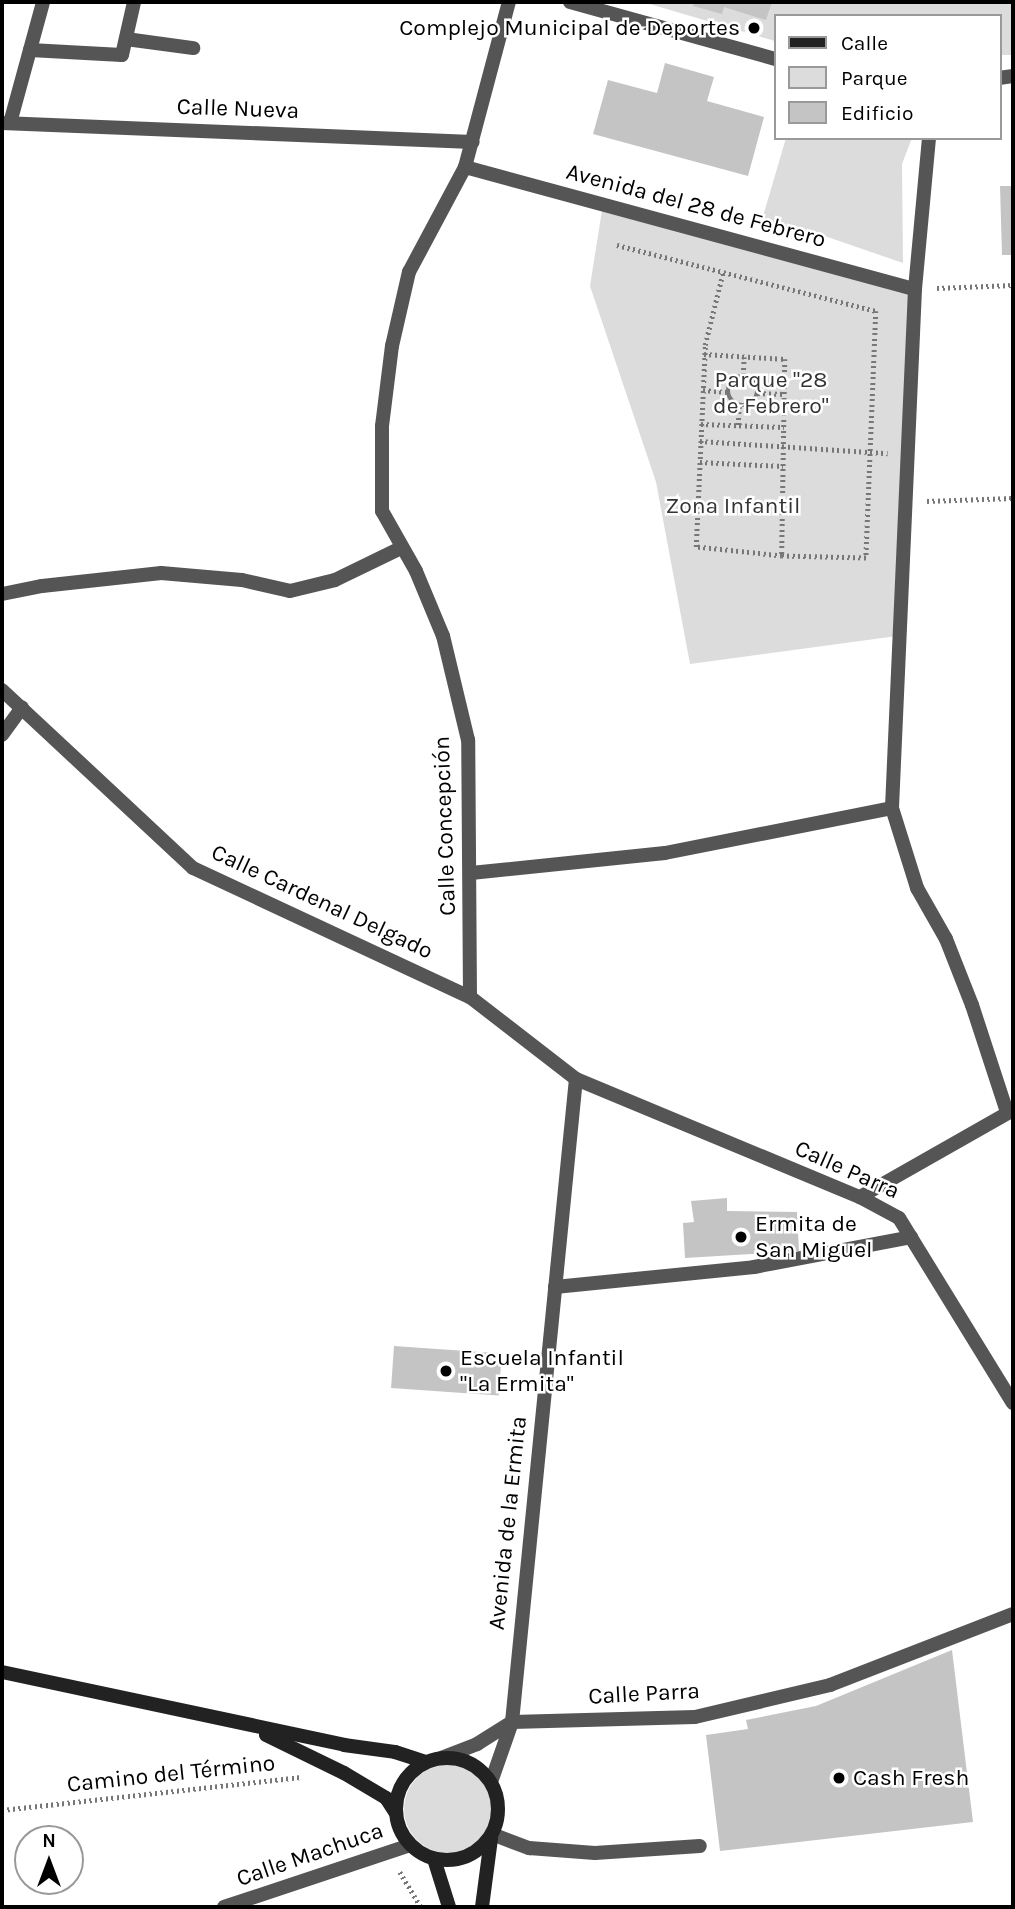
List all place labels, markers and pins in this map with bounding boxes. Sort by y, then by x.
place label: Complejo Municipal de Deportes [399,14,740,42]
marker: Complejo Municipal de Deportes [746,20,762,36]
place label: Ermita de San Miguel [755,1210,872,1264]
marker: Ermita de San Miguel [733,1229,749,1245]
place label: Escuela Infantil "La Ermita" [460,1344,624,1398]
marker: Escuela Infantil "La Ermita" [438,1363,454,1379]
place label: Cash Fresh [853,1764,969,1792]
marker: Cash Fresh [831,1770,847,1786]

